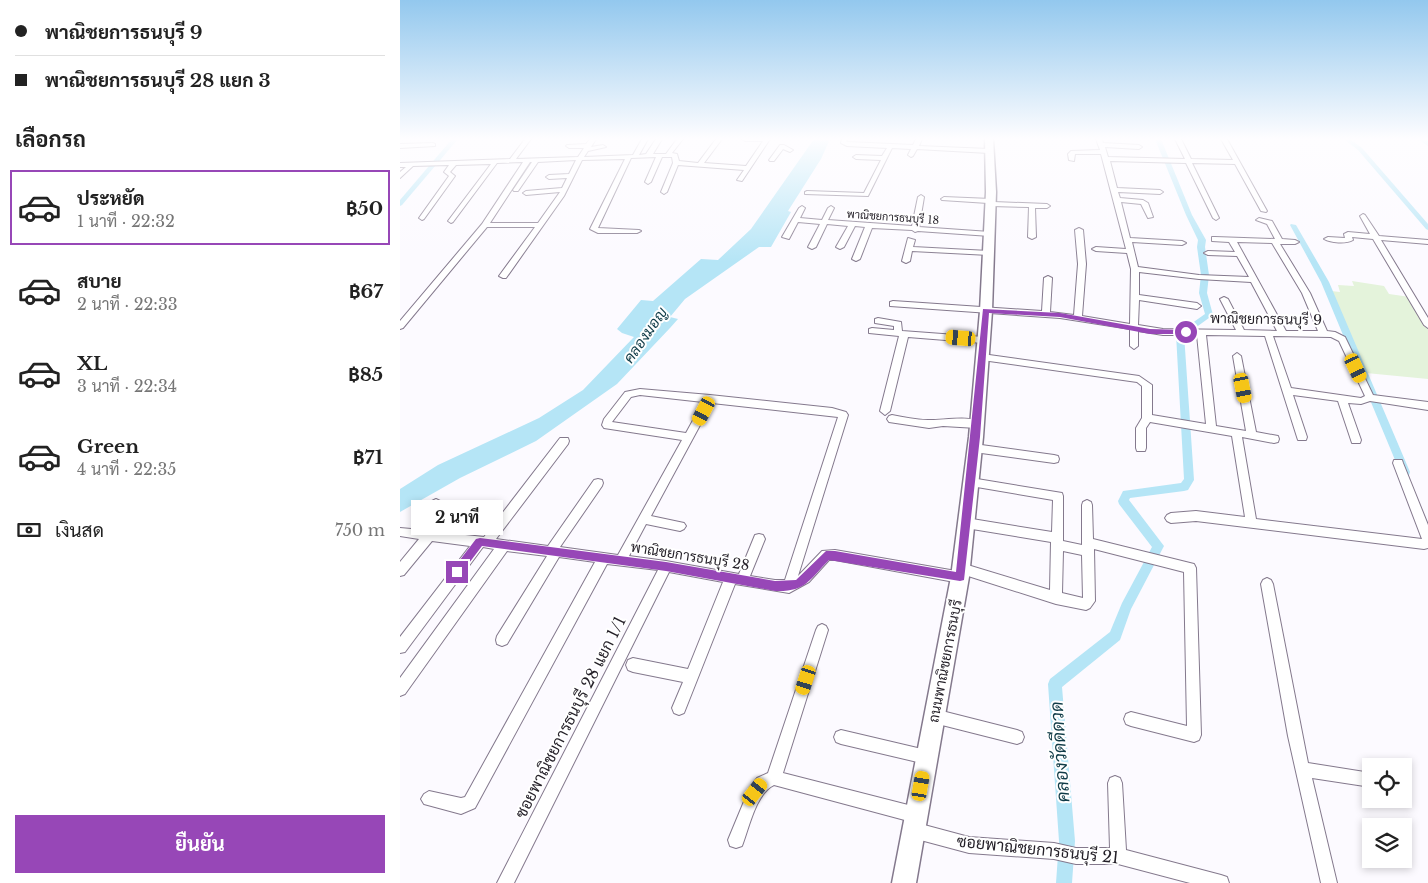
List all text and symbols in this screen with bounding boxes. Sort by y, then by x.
text: พาณิชยการธนบุรี 9 [45,21,203,44]
text: พาณิชยการธนบุรี 28 แยก 3 [45,69,271,92]
text: เลือกรถ [15,126,86,153]
icon: car [17,185,62,230]
text: ประหยัด [77,187,145,210]
text: ฿50 [346,197,383,220]
street label: พาณิชยการธนบุรี 18 [846,206,940,229]
text: 1 นาที · 22:32 [77,211,175,231]
icon: car [17,268,62,313]
text: สบาย [77,270,122,293]
text: ฿67 [349,280,383,303]
text: 2 นาที · 22:33 [77,294,178,314]
water label: คลองมอญ [619,303,671,367]
street label: พาณิชยการธนบุรี 9 [1210,309,1322,330]
route start [1175,321,1197,343]
car [945,329,976,347]
icon: car [17,351,62,396]
car [1342,351,1369,385]
text: XL [77,352,107,375]
text: ฿85 [348,363,383,386]
car [1232,372,1253,404]
text: 3 นาที · 22:34 [77,376,177,396]
car [690,394,717,428]
icon: car [17,434,62,479]
text: Green [77,435,139,458]
text: ฿71 [353,446,383,469]
text: 4 นาที · 22:35 [77,459,176,479]
callout: 2 นาที [411,500,503,534]
text: 2 นาที [435,507,479,527]
icon: cash [15,516,43,544]
text: เงินสด [55,519,104,542]
text: 750 m [335,520,385,540]
street label: พาณิชยการธนบุรี 28 [629,538,751,575]
route end [446,561,468,583]
street label: ถนนพาณิชยการธนบุรี [924,598,967,724]
street label: ซอยพาณิชยการธนบุรี 28 แยก 1/1 [509,612,632,822]
car [794,663,817,697]
water label: คลองวัดดีดวด [1044,701,1074,803]
map controls [1362,758,1412,868]
button: locate [1362,758,1412,808]
car [911,770,930,802]
car [739,776,770,808]
button: ยืนยัน [15,815,385,873]
button: layers [1362,818,1412,868]
street label: ซอยพาณิชยการธนบุรี 21 [956,830,1120,869]

